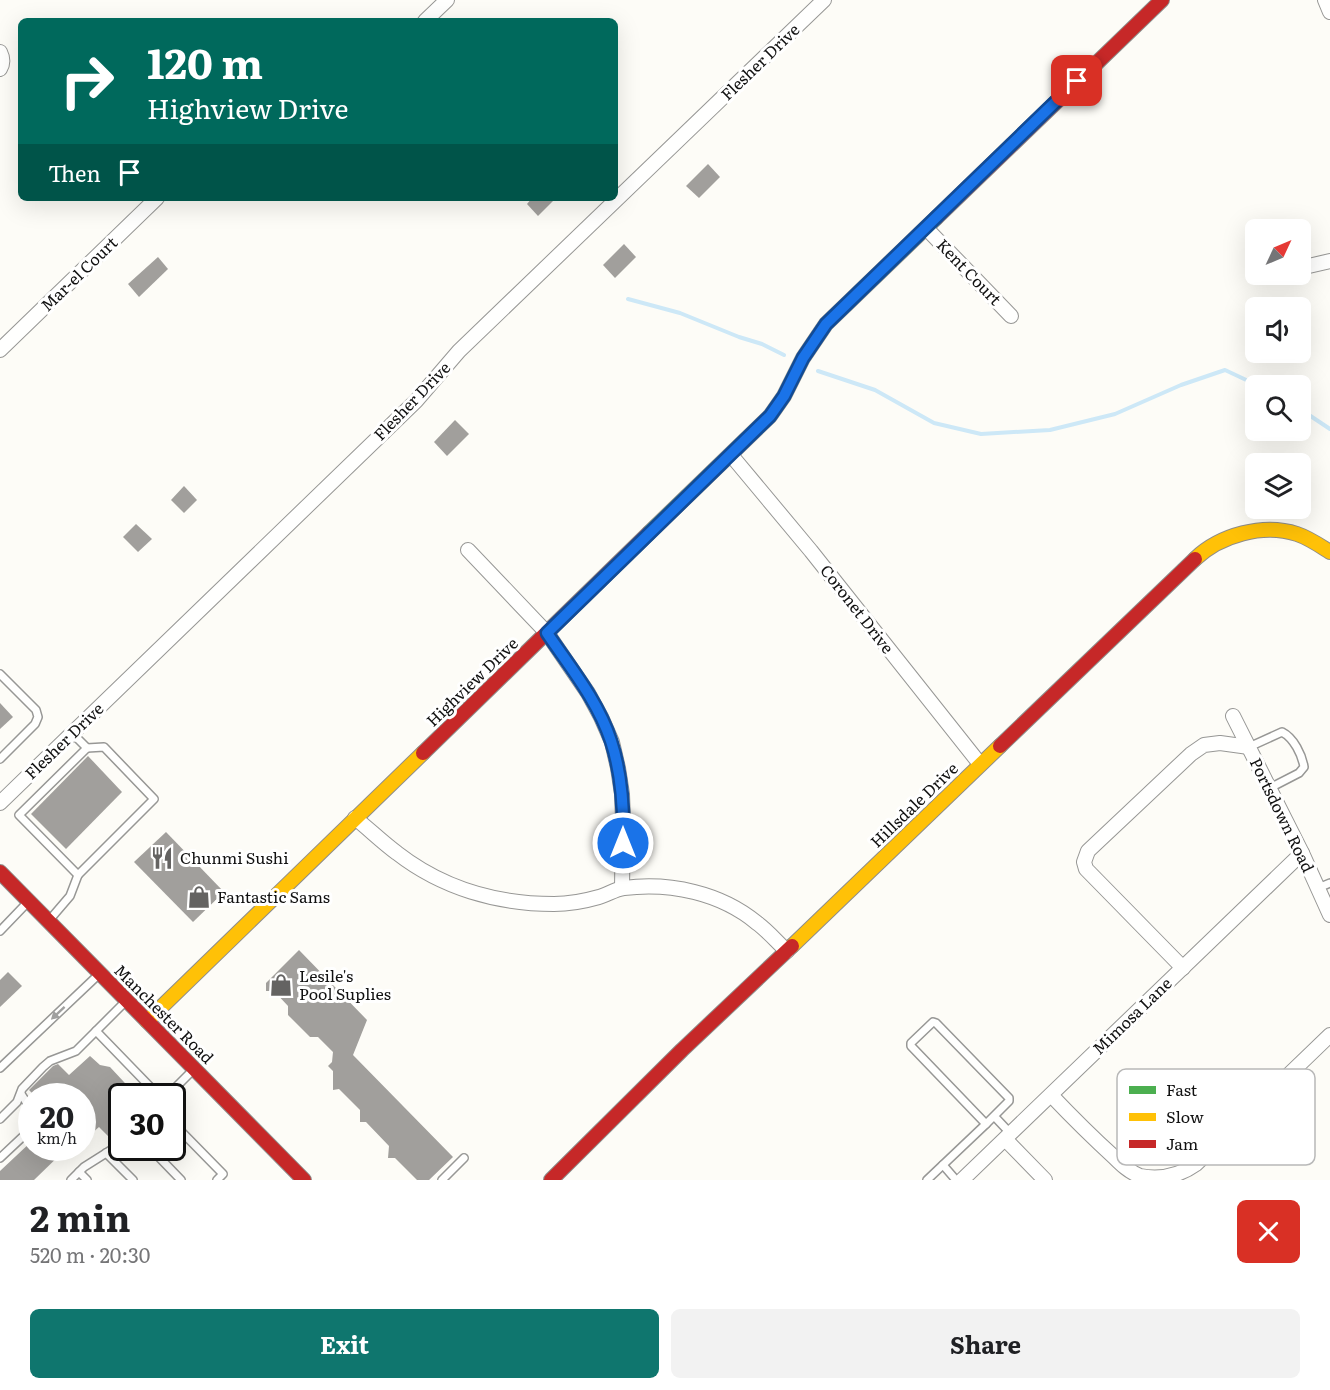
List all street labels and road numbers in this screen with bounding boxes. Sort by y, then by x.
street label: Flesher Drive [714,17,804,105]
street label: Mar-el Court [34,230,123,316]
street label: Kent Court [932,233,1008,310]
street label: Flesher Drive [367,355,455,445]
street label: Coronet Drive [815,559,900,658]
street label: Highview Drive [420,631,523,731]
street label: Flesher Drive [18,696,108,784]
street label: Portsdown Road [1245,753,1321,876]
street label: Hillsdale Drive [864,756,963,852]
street label: Manchester Road [109,958,220,1069]
street label: Mimosa Lane [1086,971,1176,1059]

